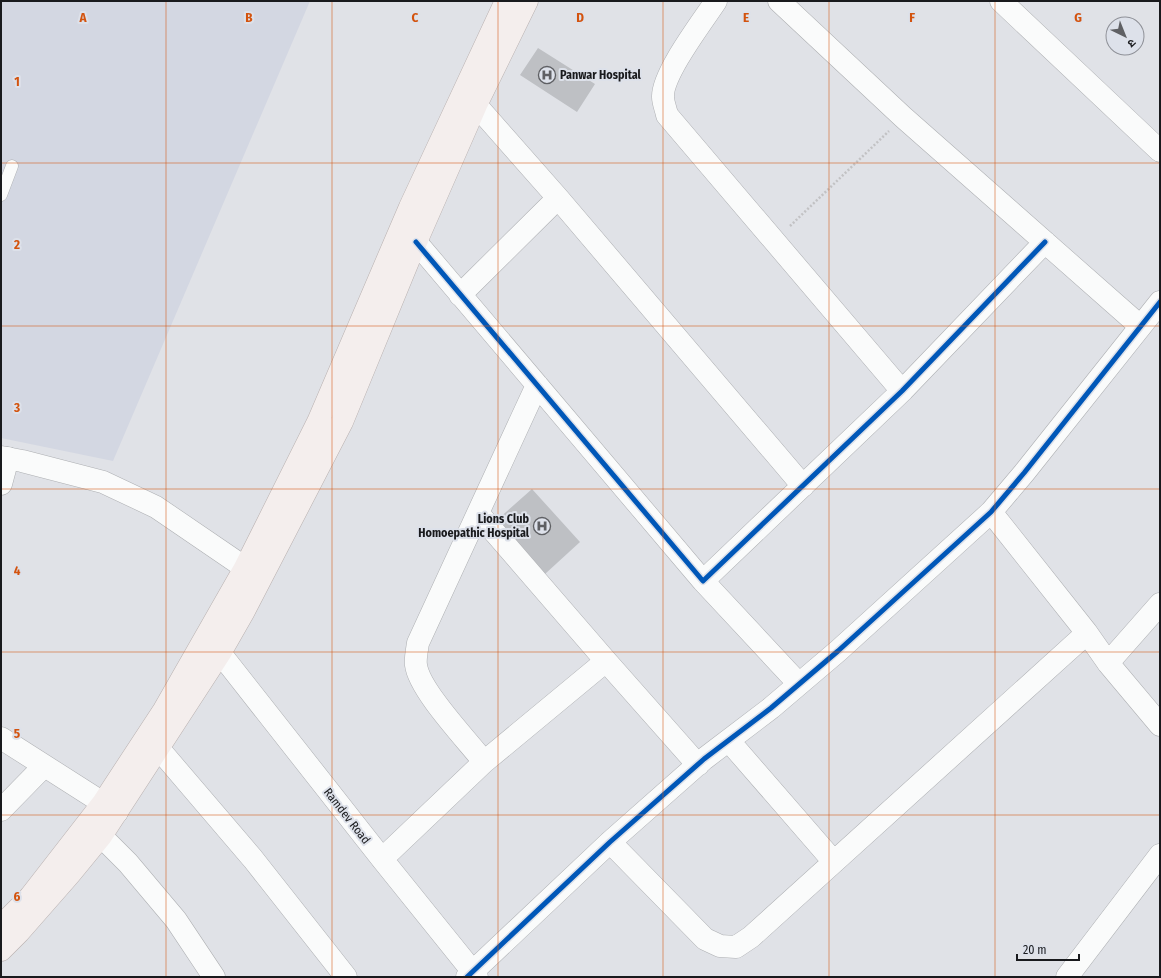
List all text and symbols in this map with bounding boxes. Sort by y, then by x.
text: A [78,10,87,25]
text: B [245,10,253,25]
text: C [412,10,419,25]
text: D [576,10,584,25]
text: E [743,10,749,25]
text: F [909,10,915,25]
text: G [1074,10,1082,25]
north arrow [1105,16,1145,56]
text: उ [1124,36,1138,50]
hospital icon: Panwar Hospital [537,65,557,85]
place label: Panwar Hospital [560,68,642,82]
text: 1 [14,74,20,89]
text: 2 [13,237,20,252]
text: 3 [13,400,20,415]
place label: Lions Club Homoepathic Hospital [418,512,530,540]
hospital icon: Lions Club Homoepathic Hospital [532,516,552,536]
text: 4 [14,563,21,578]
text: 5 [14,726,20,741]
street label: Ramdev Road [321,785,373,847]
text: 6 [14,889,21,904]
scale bar [1017,936,1079,962]
text: 20 m [1023,943,1047,957]

